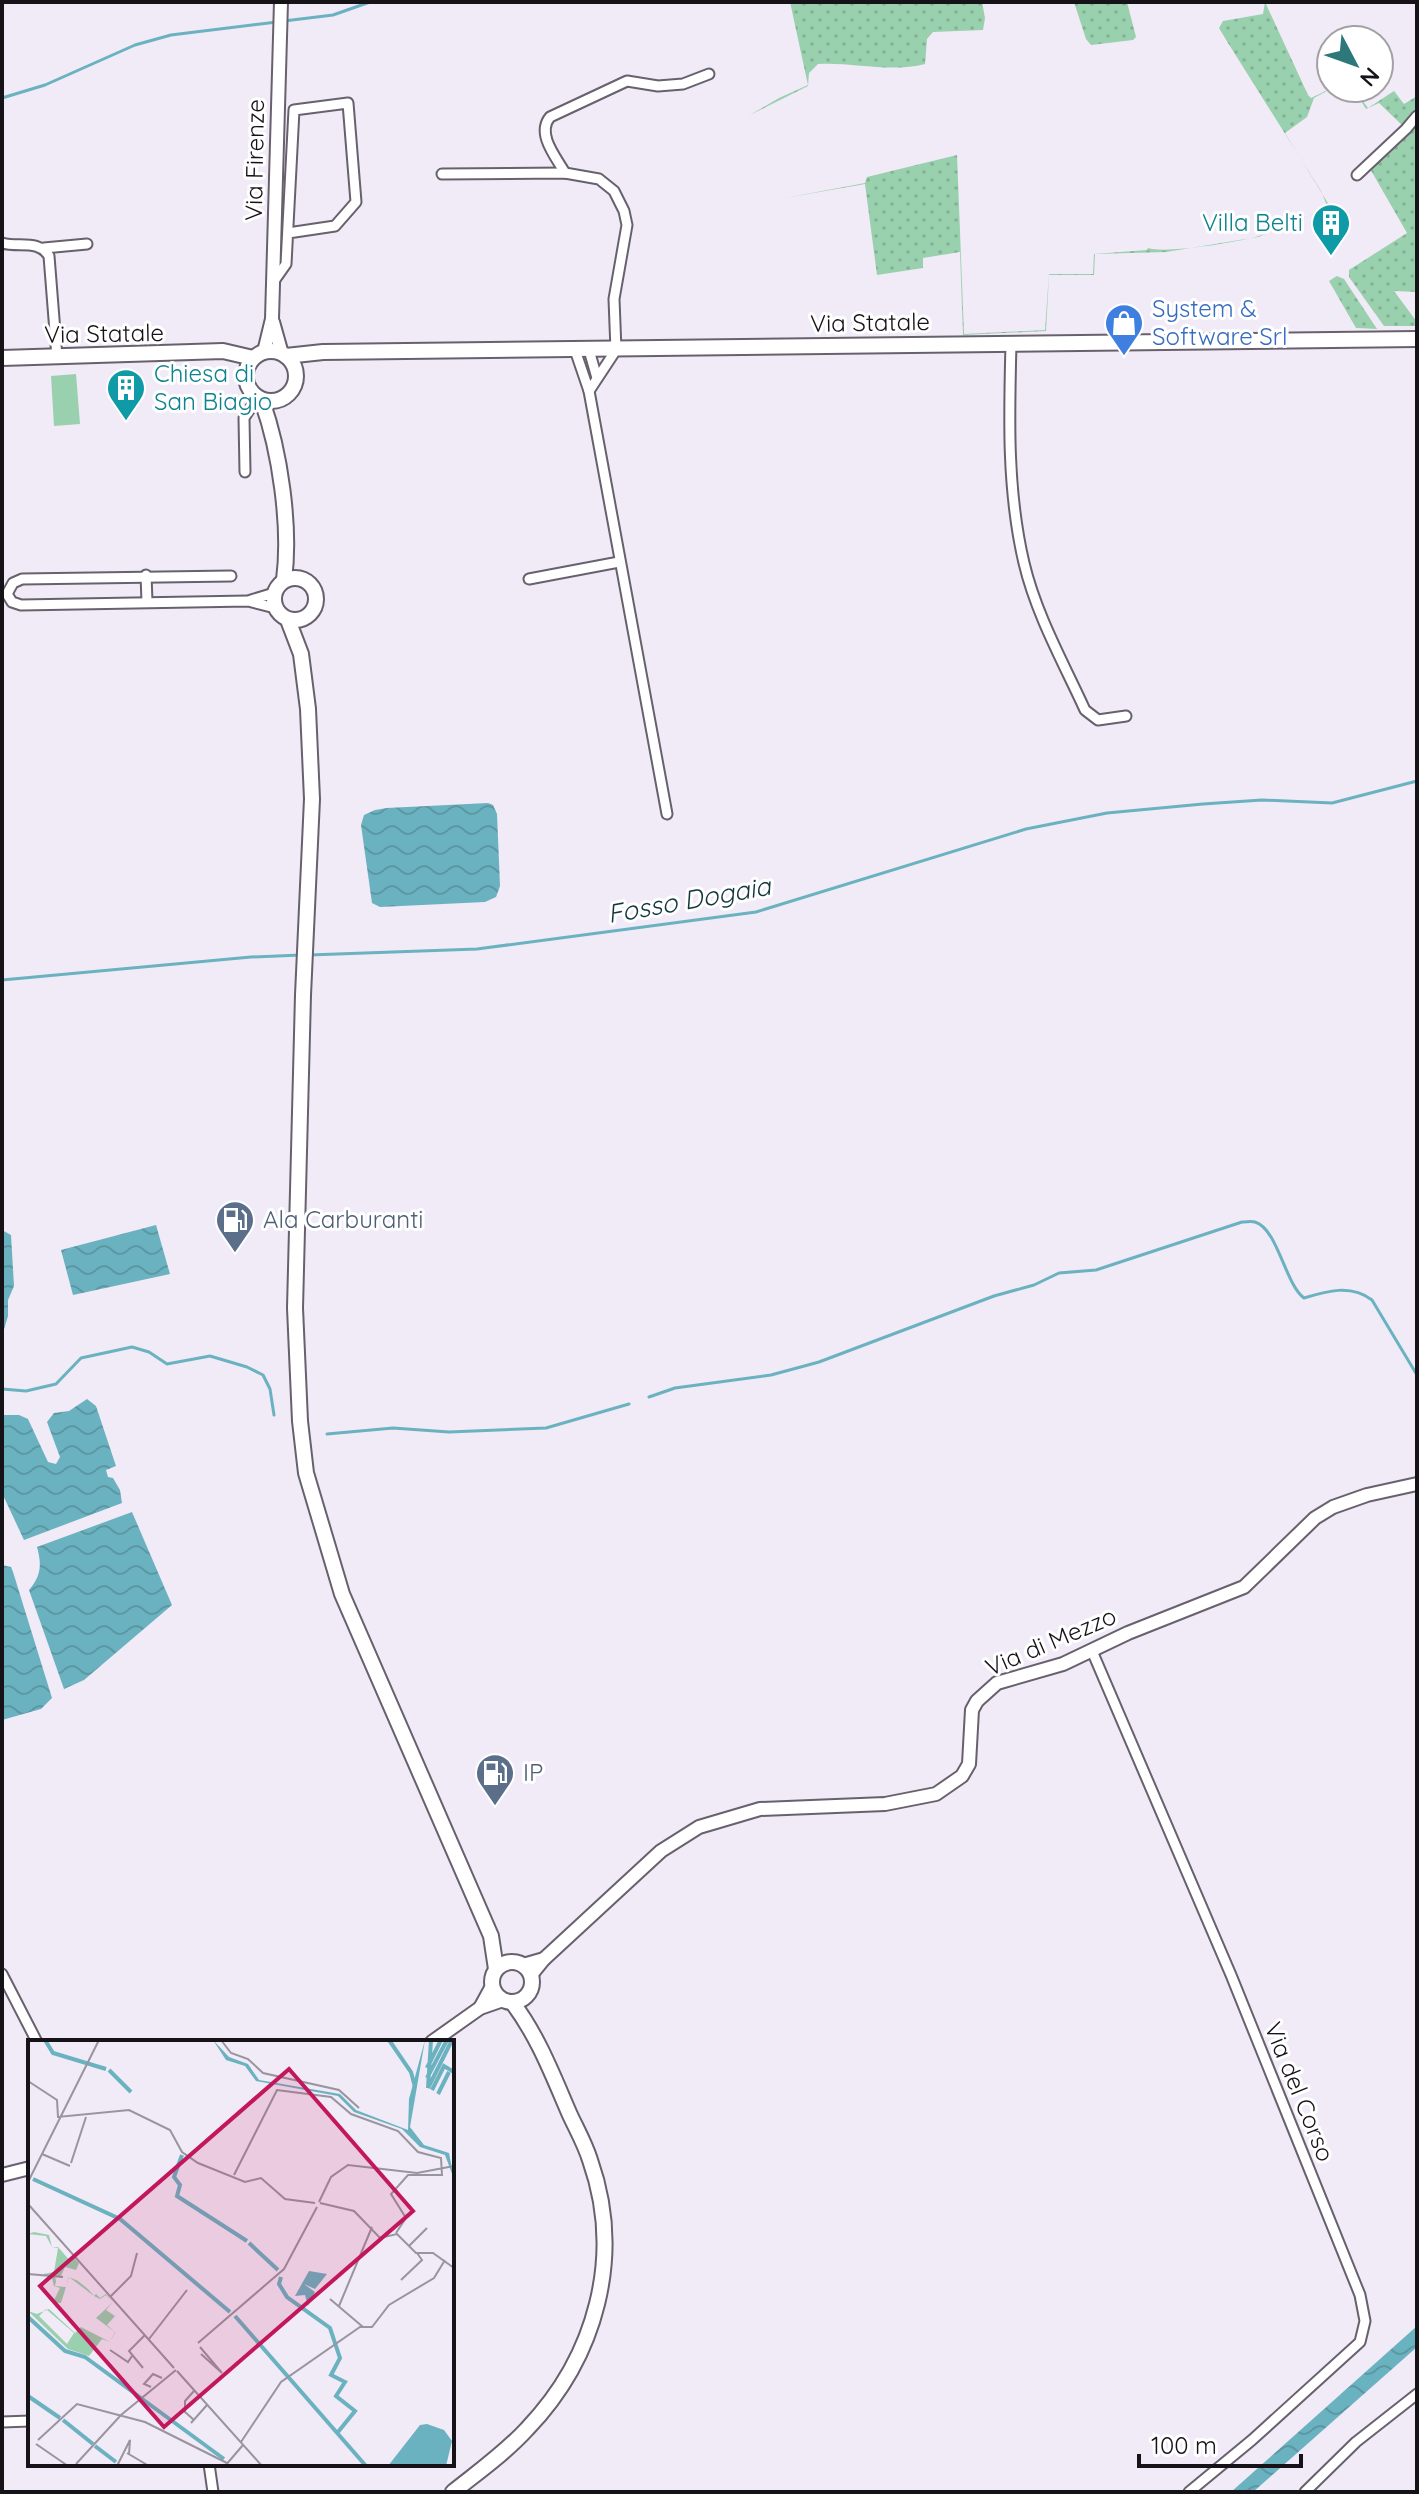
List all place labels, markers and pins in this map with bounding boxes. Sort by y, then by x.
building icon: Villa Belti [1310,202,1352,257]
place label: Villa Belti [1202,207,1303,237]
place label: System & Software Srl [1152,293,1288,351]
shop icon: System & Software Srl [1103,302,1145,357]
place label: Chiesa di San Biagio [154,358,272,416]
building icon: Chiesa di San Biagio [105,367,147,422]
fuel station icon: Ala Carburanti [214,1199,256,1254]
place label: Ala Carburanti [263,1204,423,1234]
fuel station icon: IP [474,1752,516,1807]
place label: IP [523,1757,543,1787]

